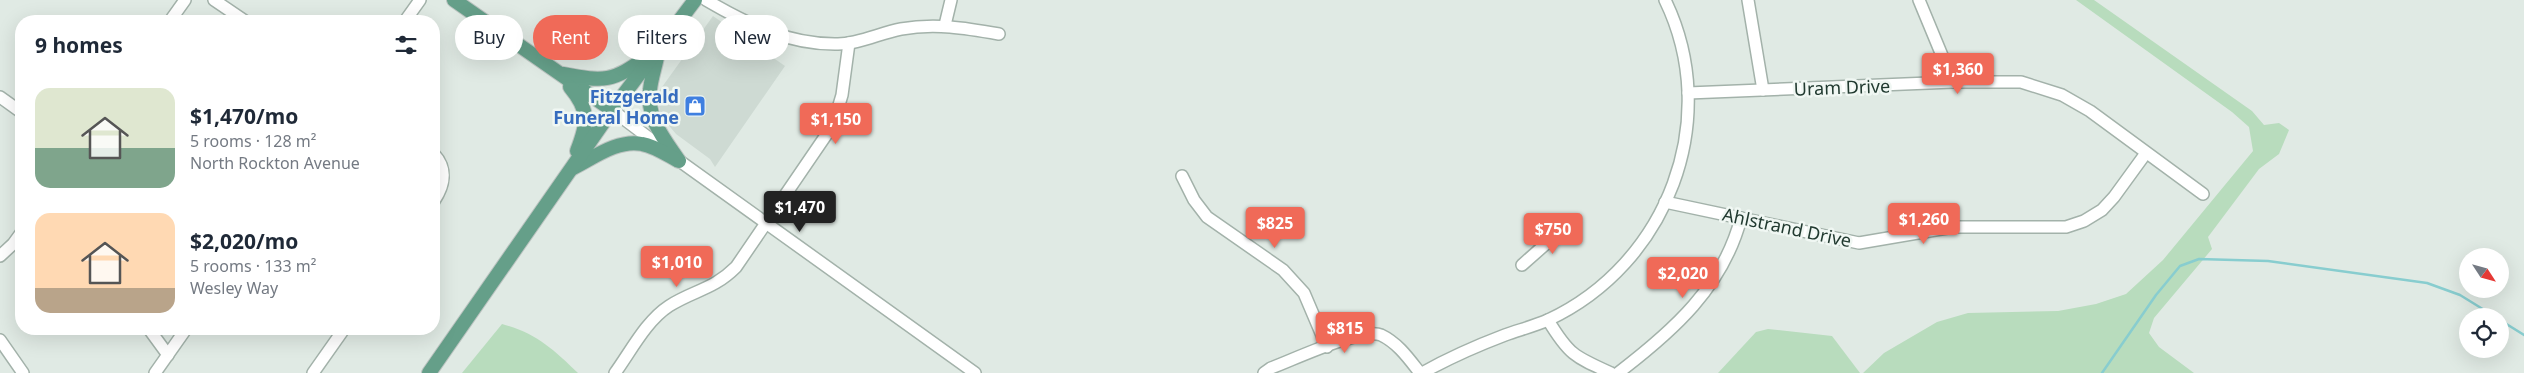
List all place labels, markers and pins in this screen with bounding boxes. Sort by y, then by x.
pin: $1,360 [1917,52,1999,95]
place label: Fitzgerald Funeral Home [553,84,679,129]
shop icon: Fitzgerald Funeral Home [683,94,707,118]
pin: $1,150 [795,102,877,145]
pin: $1,470 [759,190,841,233]
pin: $1,260 [1883,202,1965,245]
pin: $825 [1245,206,1305,249]
pin: $750 [1523,212,1583,255]
pin: $1,010 [636,246,718,288]
pin: $2,020 [1642,256,1724,299]
pin: $815 [1315,312,1375,354]

